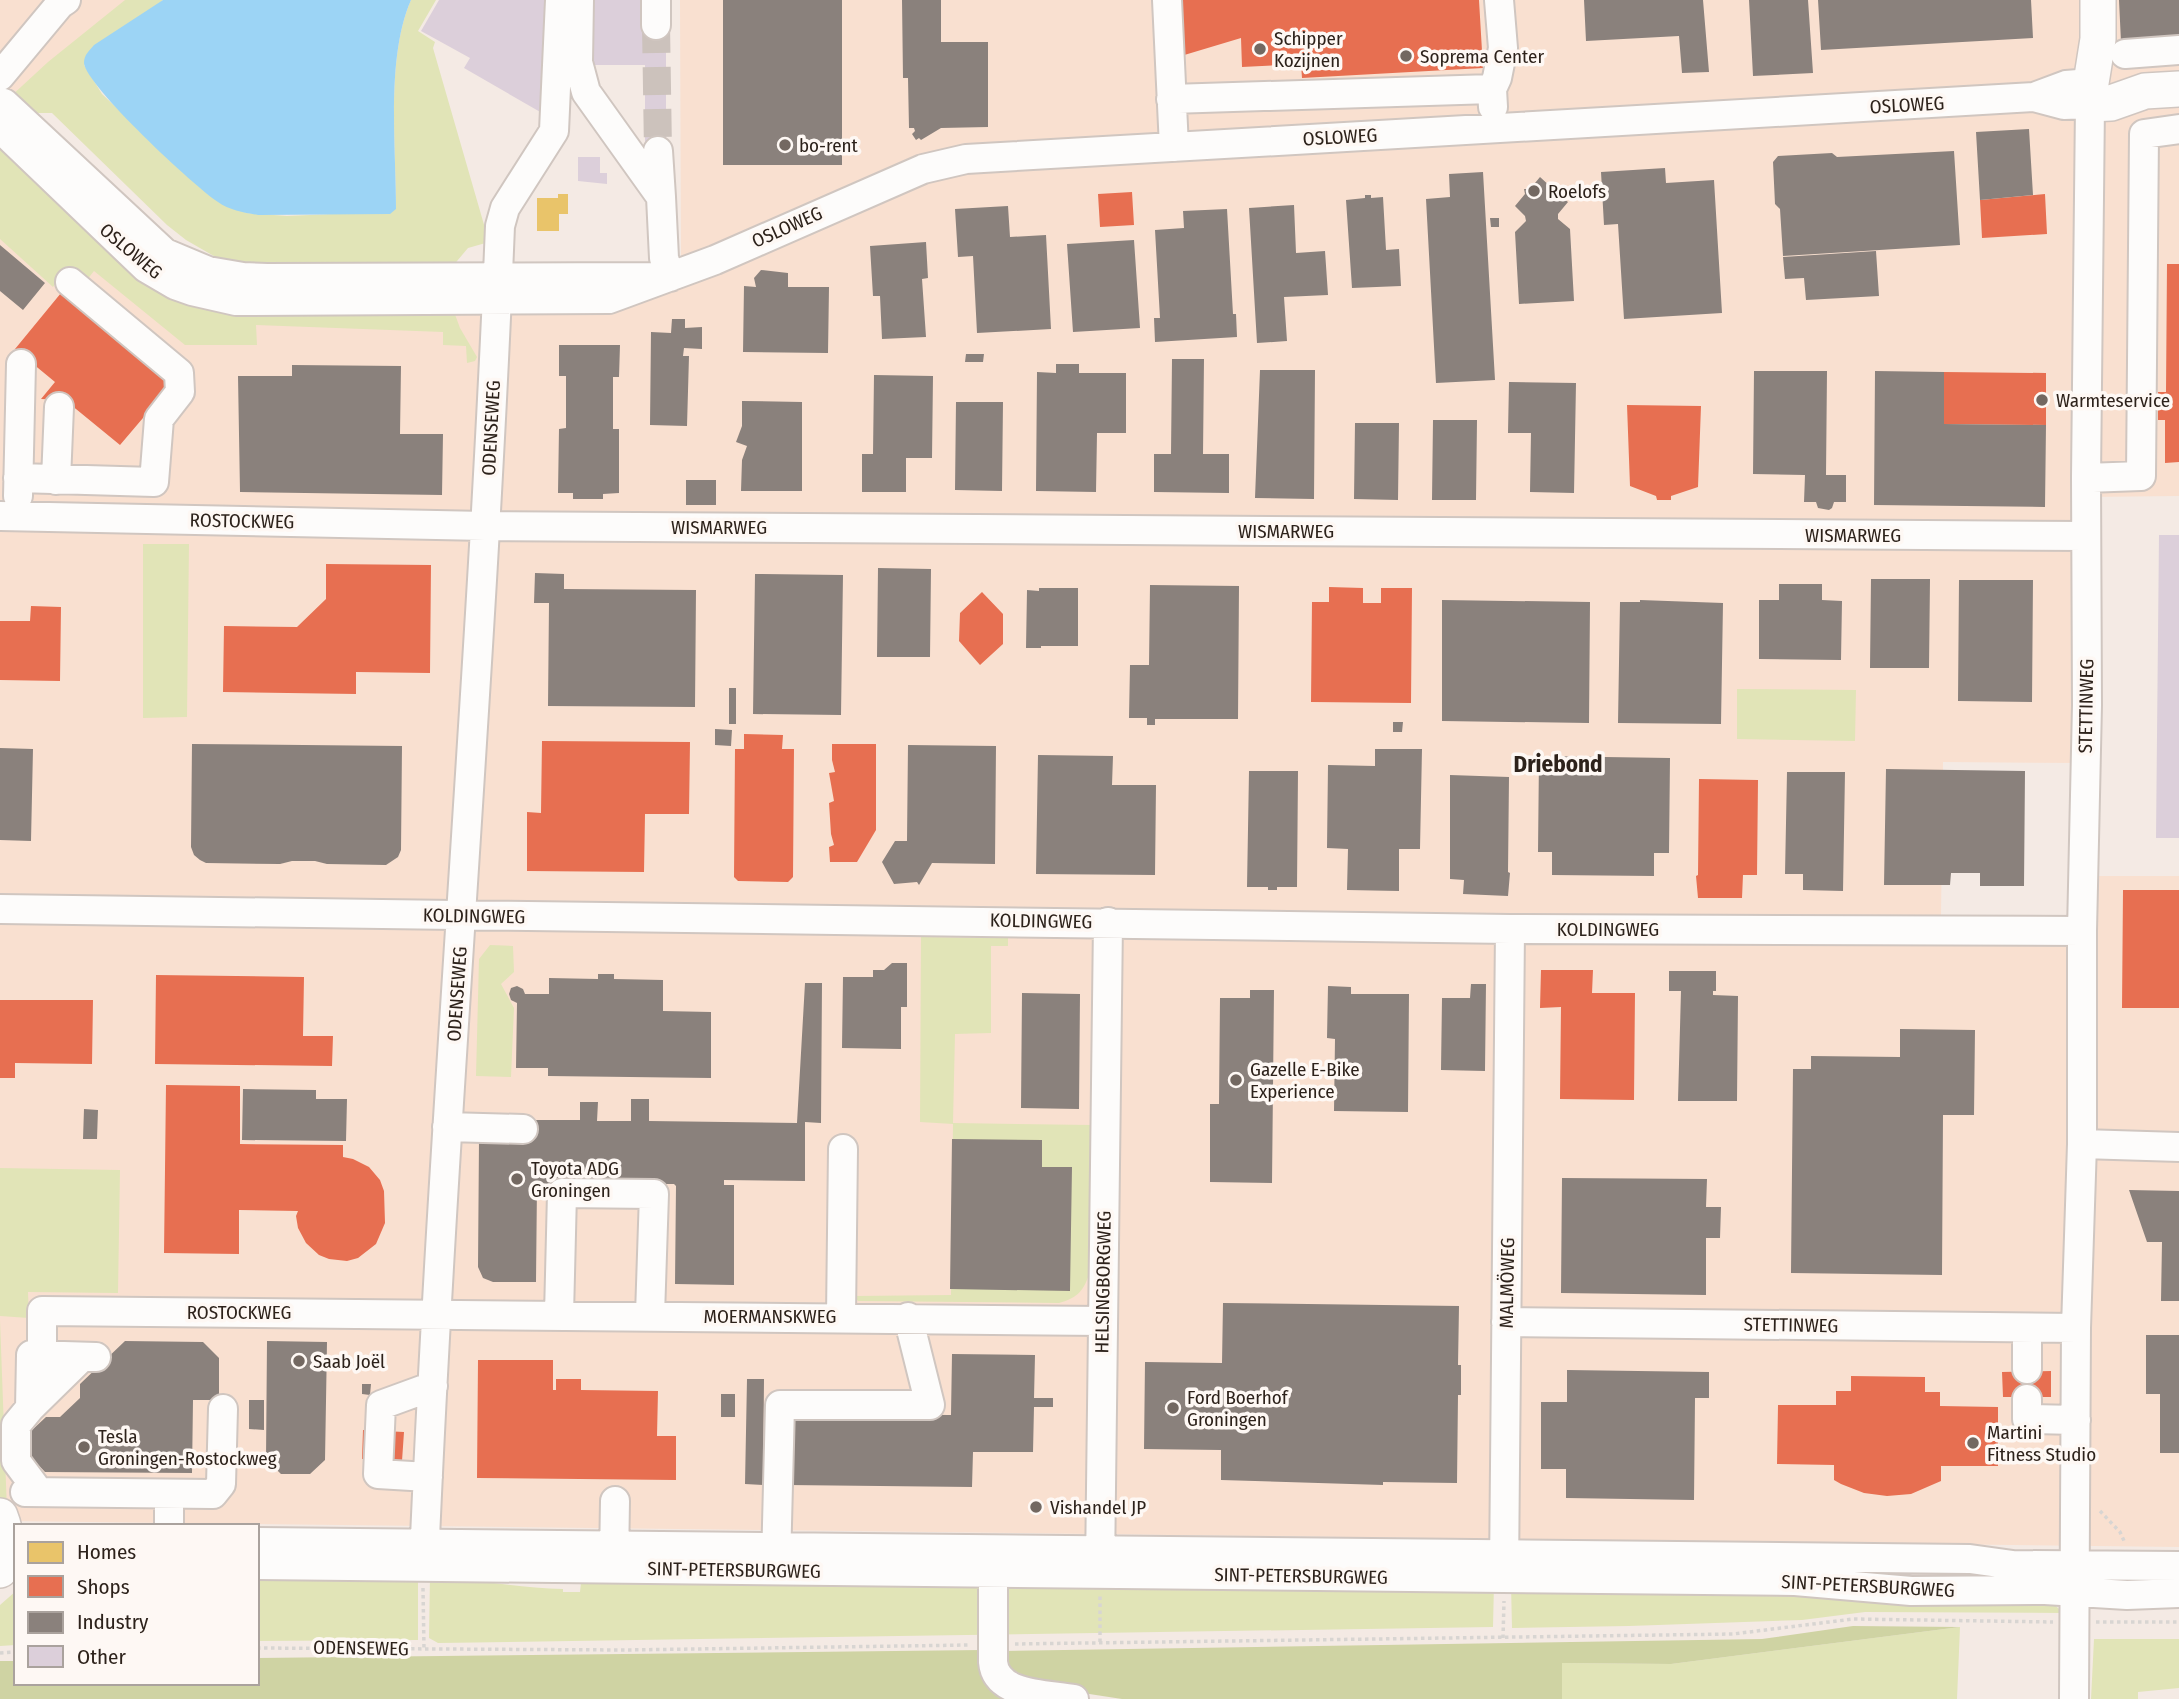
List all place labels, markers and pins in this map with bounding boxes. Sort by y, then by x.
place label: Schipper Kozijnen [1274,27,1343,72]
marker: Schipper Kozijnen [1252,41,1268,57]
place label: Soprema Center [1420,45,1544,68]
marker: Soprema Center [1398,48,1414,64]
place label: bo-rent [799,134,859,157]
marker: bo-rent [777,137,793,153]
place label: Roelofs [1548,180,1606,203]
marker: Roelofs [1526,183,1542,199]
place label: Warmteservice [2056,389,2170,412]
marker: Warmteservice [2034,392,2050,408]
place label: Gazelle E-Bike Experience [1250,1058,1360,1103]
marker: Gazelle E-Bike Experience [1228,1072,1244,1088]
place label: Toyota ADG Groningen [531,1157,619,1202]
marker: Toyota ADG Groningen [509,1171,525,1187]
place label: Saab Joël [313,1350,385,1373]
marker: Saab Joël [291,1353,307,1369]
place label: Ford Boerhof Groningen [1187,1386,1289,1431]
marker: Ford Boerhof Groningen [1165,1400,1181,1416]
place label: Martini Fitness Studio [1987,1421,2096,1466]
place label: Tesla Groningen-Rostockweg [98,1425,277,1470]
marker: Martini Fitness Studio [1965,1435,1981,1451]
marker: Tesla Groningen-Rostockweg [76,1439,92,1455]
place label: Vishandel JP [1050,1496,1146,1519]
marker: Vishandel JP [1028,1499,1044,1515]

